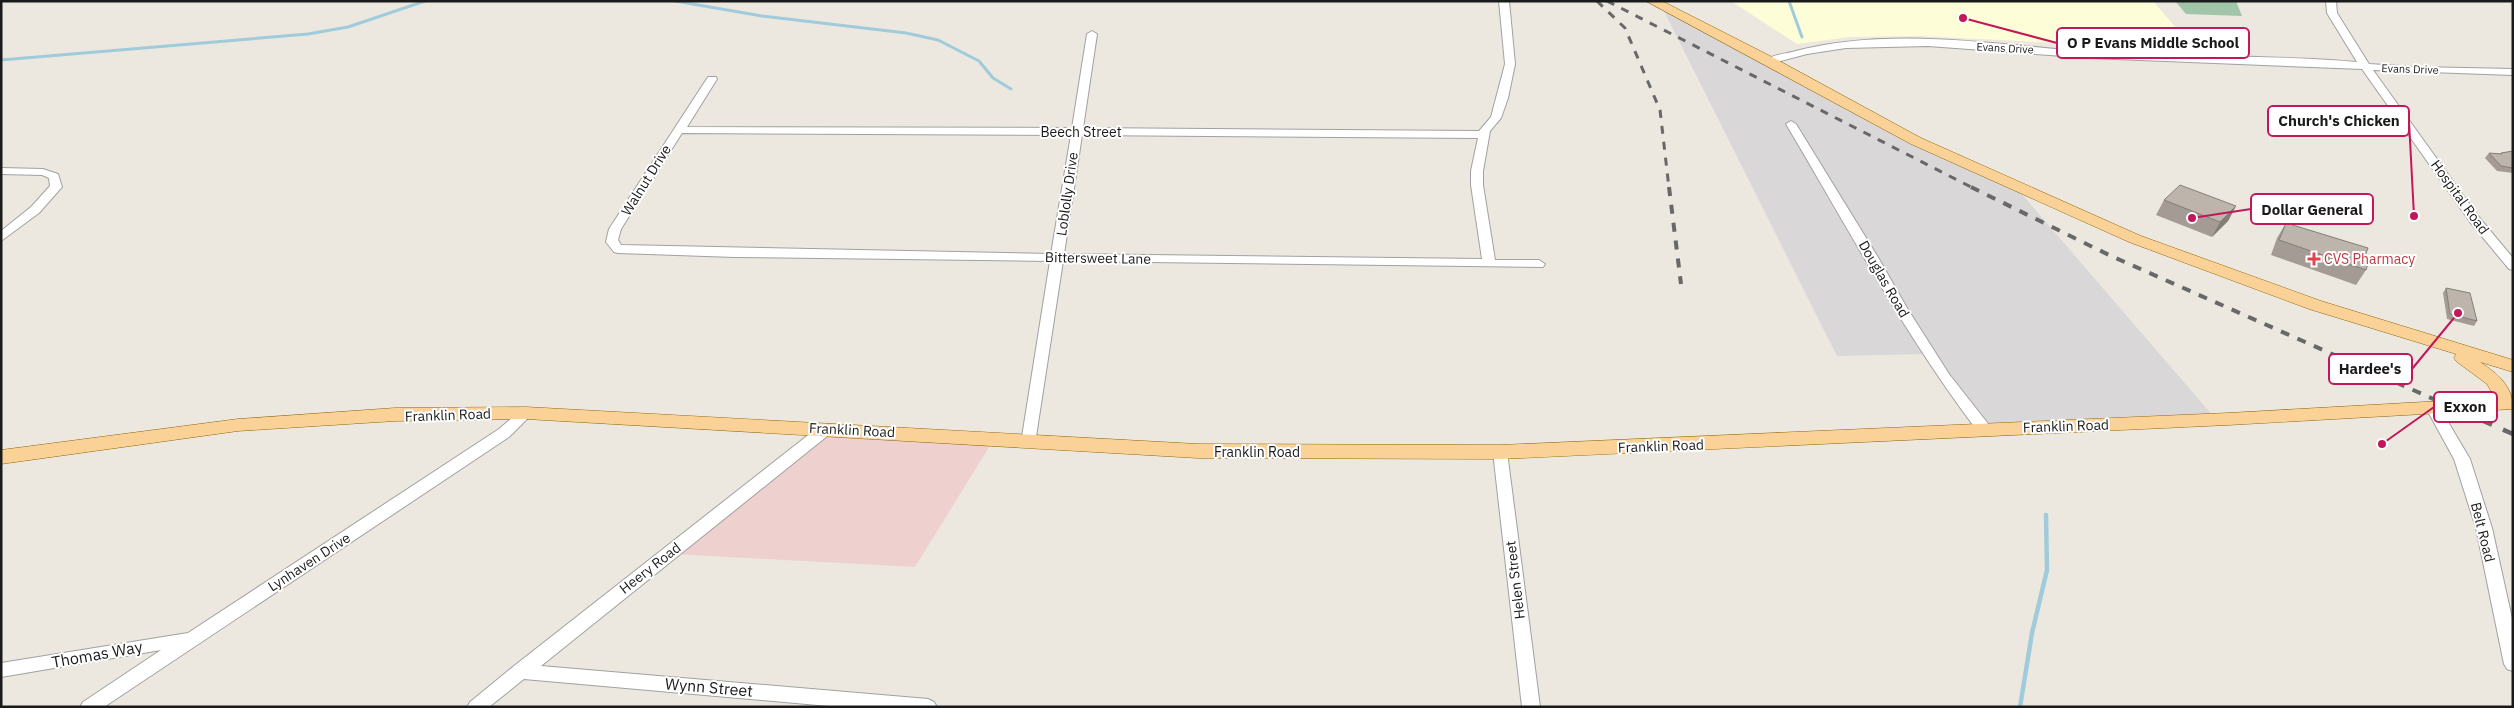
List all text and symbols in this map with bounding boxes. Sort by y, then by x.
callout: O P Evans Middle School [2057,28,2249,58]
text: O P Evans Middle School [2067,33,2239,52]
street label: Evans Drive [1976,40,2034,56]
street label: Evans Drive [2381,61,2439,77]
callout: Church's Chicken [2268,106,2409,136]
text: Church's Chicken [2278,111,2400,130]
street label: Beech Street [1040,123,1122,141]
street label: Walnut Drive [617,141,675,219]
street label: Loblolly Drive [1052,151,1082,237]
street label: Hospital Road [2427,156,2493,238]
callout: Dollar General [2251,194,2373,224]
text: Dollar General [2261,200,2363,219]
street label: Douglas Road [1855,237,1913,321]
street label: Bittersweet Lane [1045,248,1152,268]
place label: CVS Pharmacy [2324,250,2415,268]
marker: CVS Pharmacy [2308,253,2320,265]
callout: Hardee's [2329,354,2412,384]
text: Hardee's [2339,359,2402,378]
callout: Exxon [2434,392,2497,422]
text: Exxon [2443,397,2487,416]
street label: Franklin Road [405,405,491,425]
street label: Franklin Road [2023,416,2109,436]
street label: Franklin Road [808,419,896,441]
street label: Franklin Road [1618,436,1704,456]
street label: Franklin Road [1214,443,1300,461]
street label: Belt Road [2467,500,2499,564]
street label: Lynhaven Drive [264,528,354,595]
street label: Heery Road [616,538,684,598]
street label: Helen Street [1501,540,1529,620]
street label: Thomas Way [50,636,144,672]
street label: Wynn Street [664,673,754,701]

